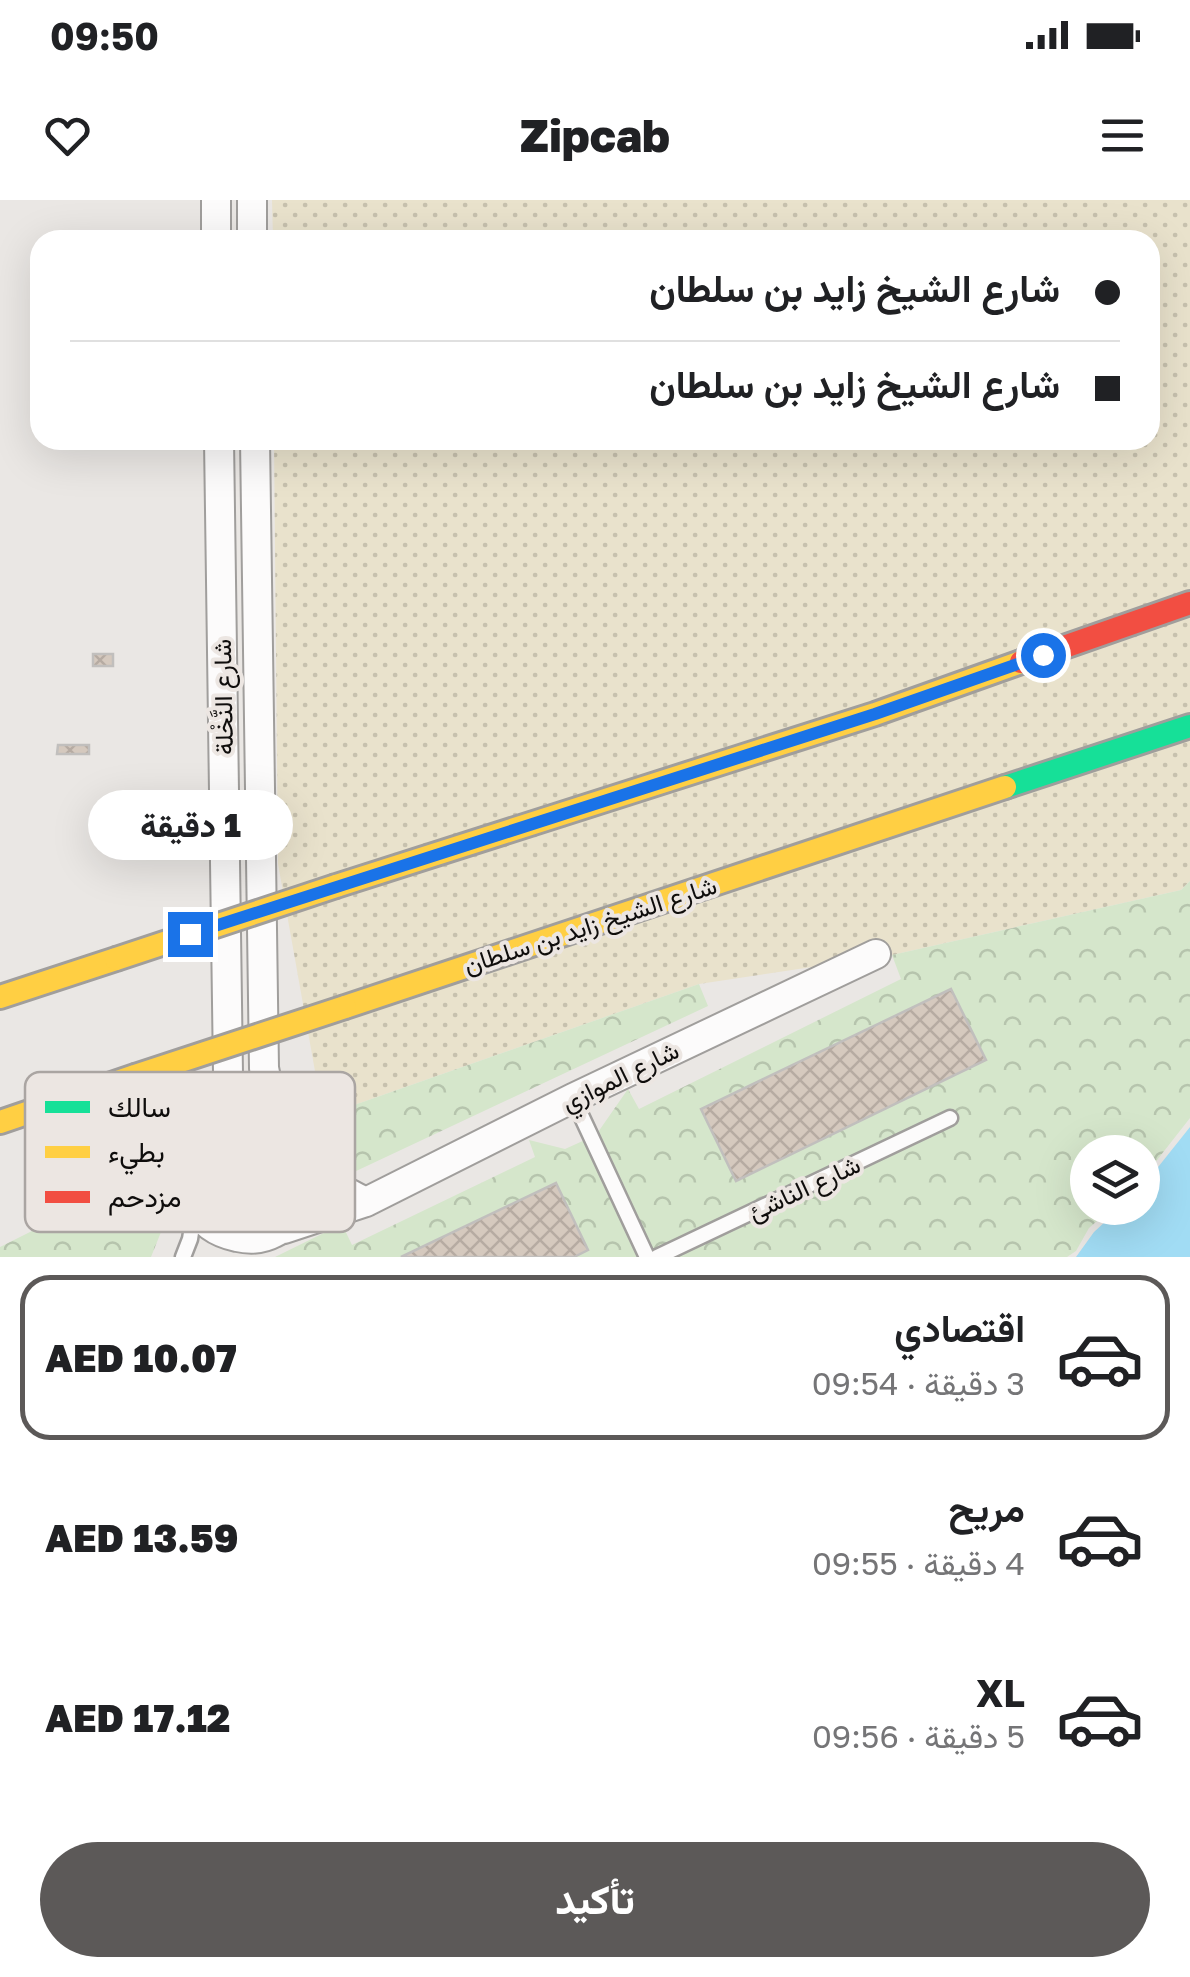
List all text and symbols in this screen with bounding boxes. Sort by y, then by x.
text: 09:50 [50,13,159,58]
icon: heart [40,108,95,163]
text: Zipcab [520,108,670,162]
icon: menu [1095,108,1150,163]
text: شارع الشيخ زايد بن سلطان [649,265,1060,310]
text: شارع الشيخ زايد بن سلطان [649,361,1060,406]
route start [1021,633,1066,678]
street label: شارع النَّخْلة [206,639,241,755]
callout: 1 دقيقة [88,789,292,859]
text: 1 دقيقة [140,806,241,844]
street label: شارع الشيخ زايد بن سلطان [459,869,721,983]
route end [168,912,213,957]
street label: شارع الموازي [556,1034,686,1123]
legend [25,1072,355,1232]
text: سالك [108,1090,171,1123]
text: بطيء [108,1135,165,1175]
map controls [1070,1135,1160,1225]
button: layers [1070,1135,1160,1225]
street label: شارع الناشئ [743,1148,866,1229]
text: مزدحم [108,1180,181,1216]
text: اقتصادي [894,1305,1025,1350]
icon: car [1055,1313,1145,1403]
text: AED 10.07 [45,1335,237,1380]
text: 3 دقيقة · 09:54 [812,1364,1025,1402]
text: مريح [949,1485,1025,1530]
icon: car [1055,1493,1145,1583]
text: AED 13.59 [45,1515,239,1560]
text: 4 دقيقة · 09:55 [812,1544,1025,1582]
text: XL [976,1670,1025,1715]
icon: car [1055,1673,1145,1763]
text: AED 17.12 [45,1695,230,1740]
text: 5 دقيقة · 09:56 [812,1717,1025,1755]
button: تأكيد [40,1842,1150,1957]

